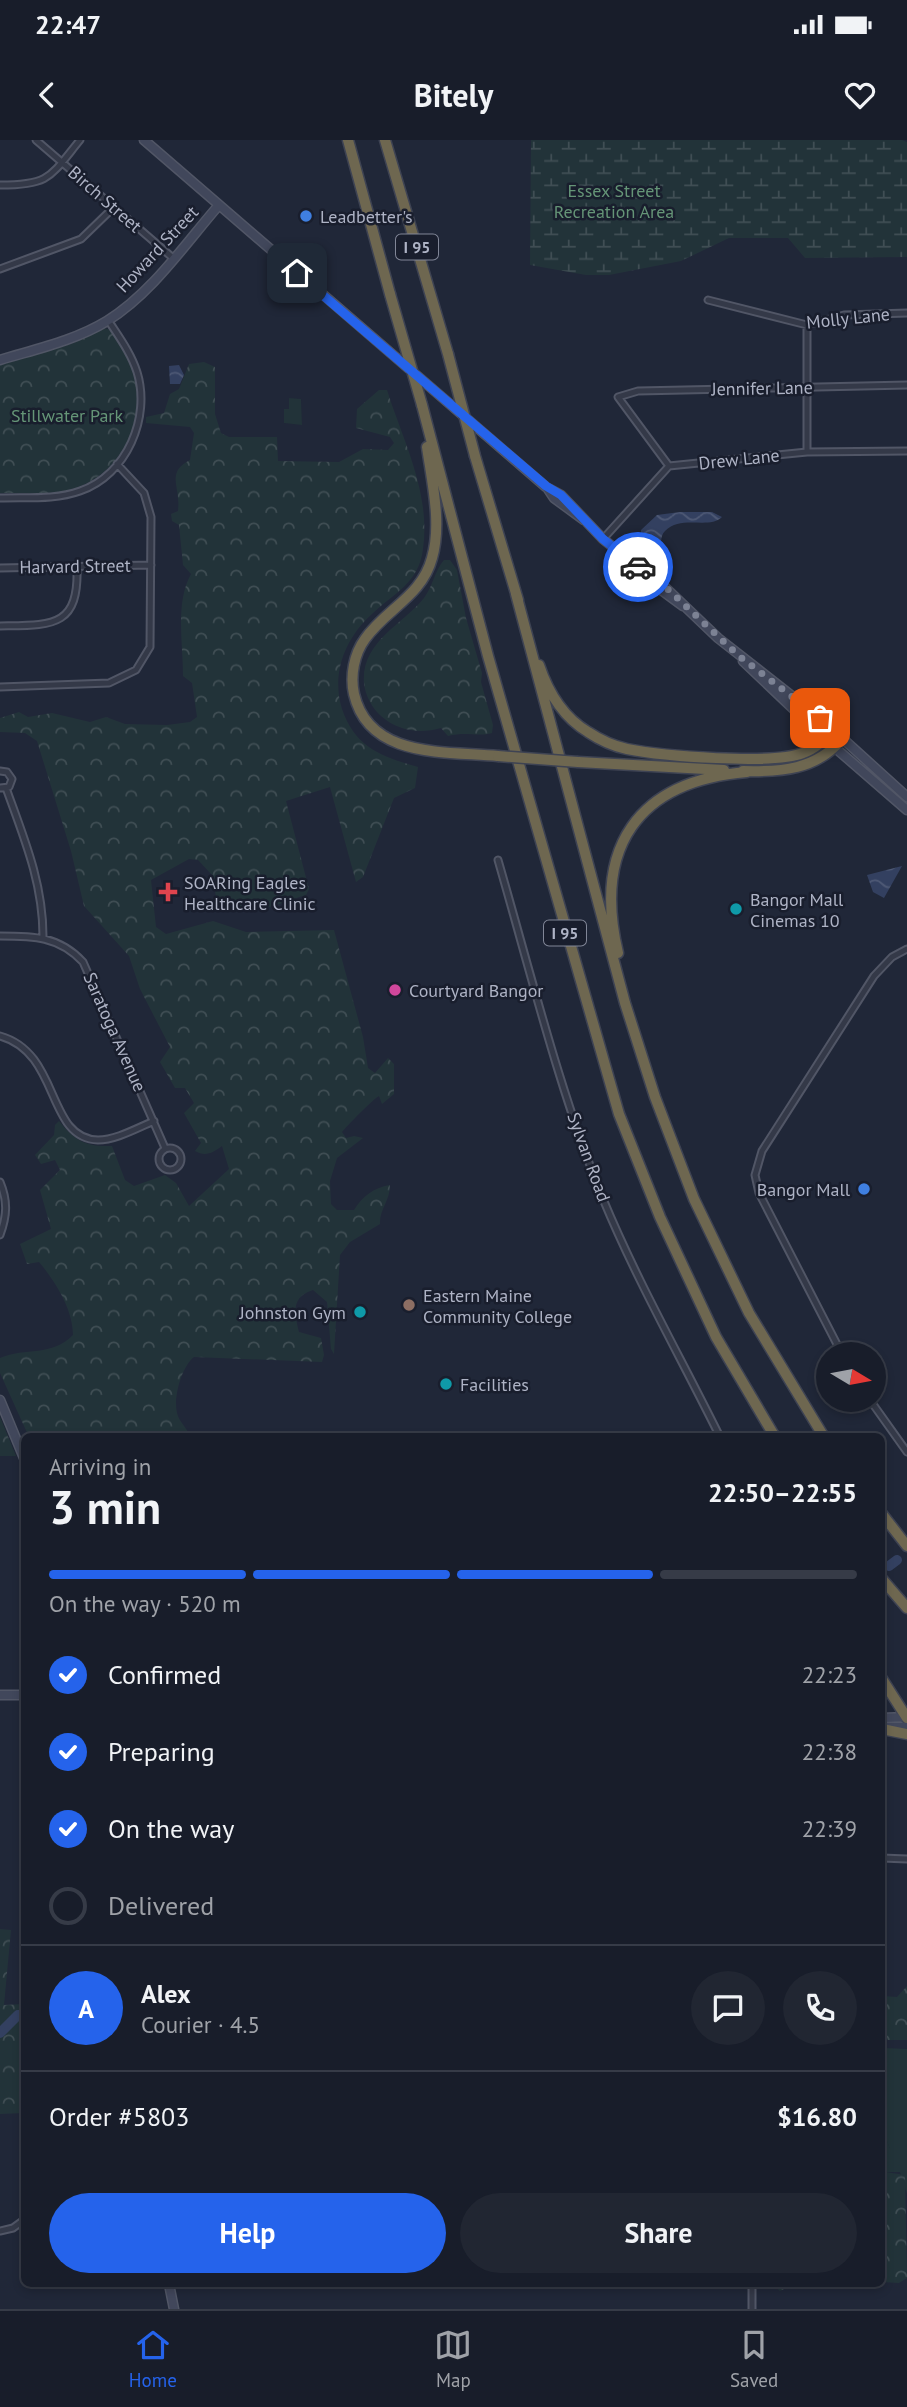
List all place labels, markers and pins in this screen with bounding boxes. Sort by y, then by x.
place label: Leadbetter's [320,205,413,228]
marker: Leadbetter's [298,208,314,224]
pin [267,243,327,303]
pin [790,688,850,748]
place label: SOARing Eagles Healthcare Clinic [184,871,316,915]
marker: SOARing Eagles Healthcare Clinic [158,882,178,902]
place label: Bangor Mall Cinemas 10 [750,888,844,932]
marker: Bangor Mall Cinemas 10 [728,901,744,917]
place label: Courtyard Bangor [409,979,543,1002]
marker: Courtyard Bangor [387,982,403,998]
place label: Bangor Mall [757,1178,851,1201]
marker: Bangor Mall [856,1181,872,1197]
place label: Eastern Maine Community College [423,1284,572,1328]
marker: Eastern Maine Community College [401,1297,417,1313]
place label: Johnston Gym [239,1301,346,1324]
marker: Johnston Gym [352,1304,368,1320]
place label: Facilities [460,1373,529,1396]
marker: Facilities [438,1376,454,1392]

